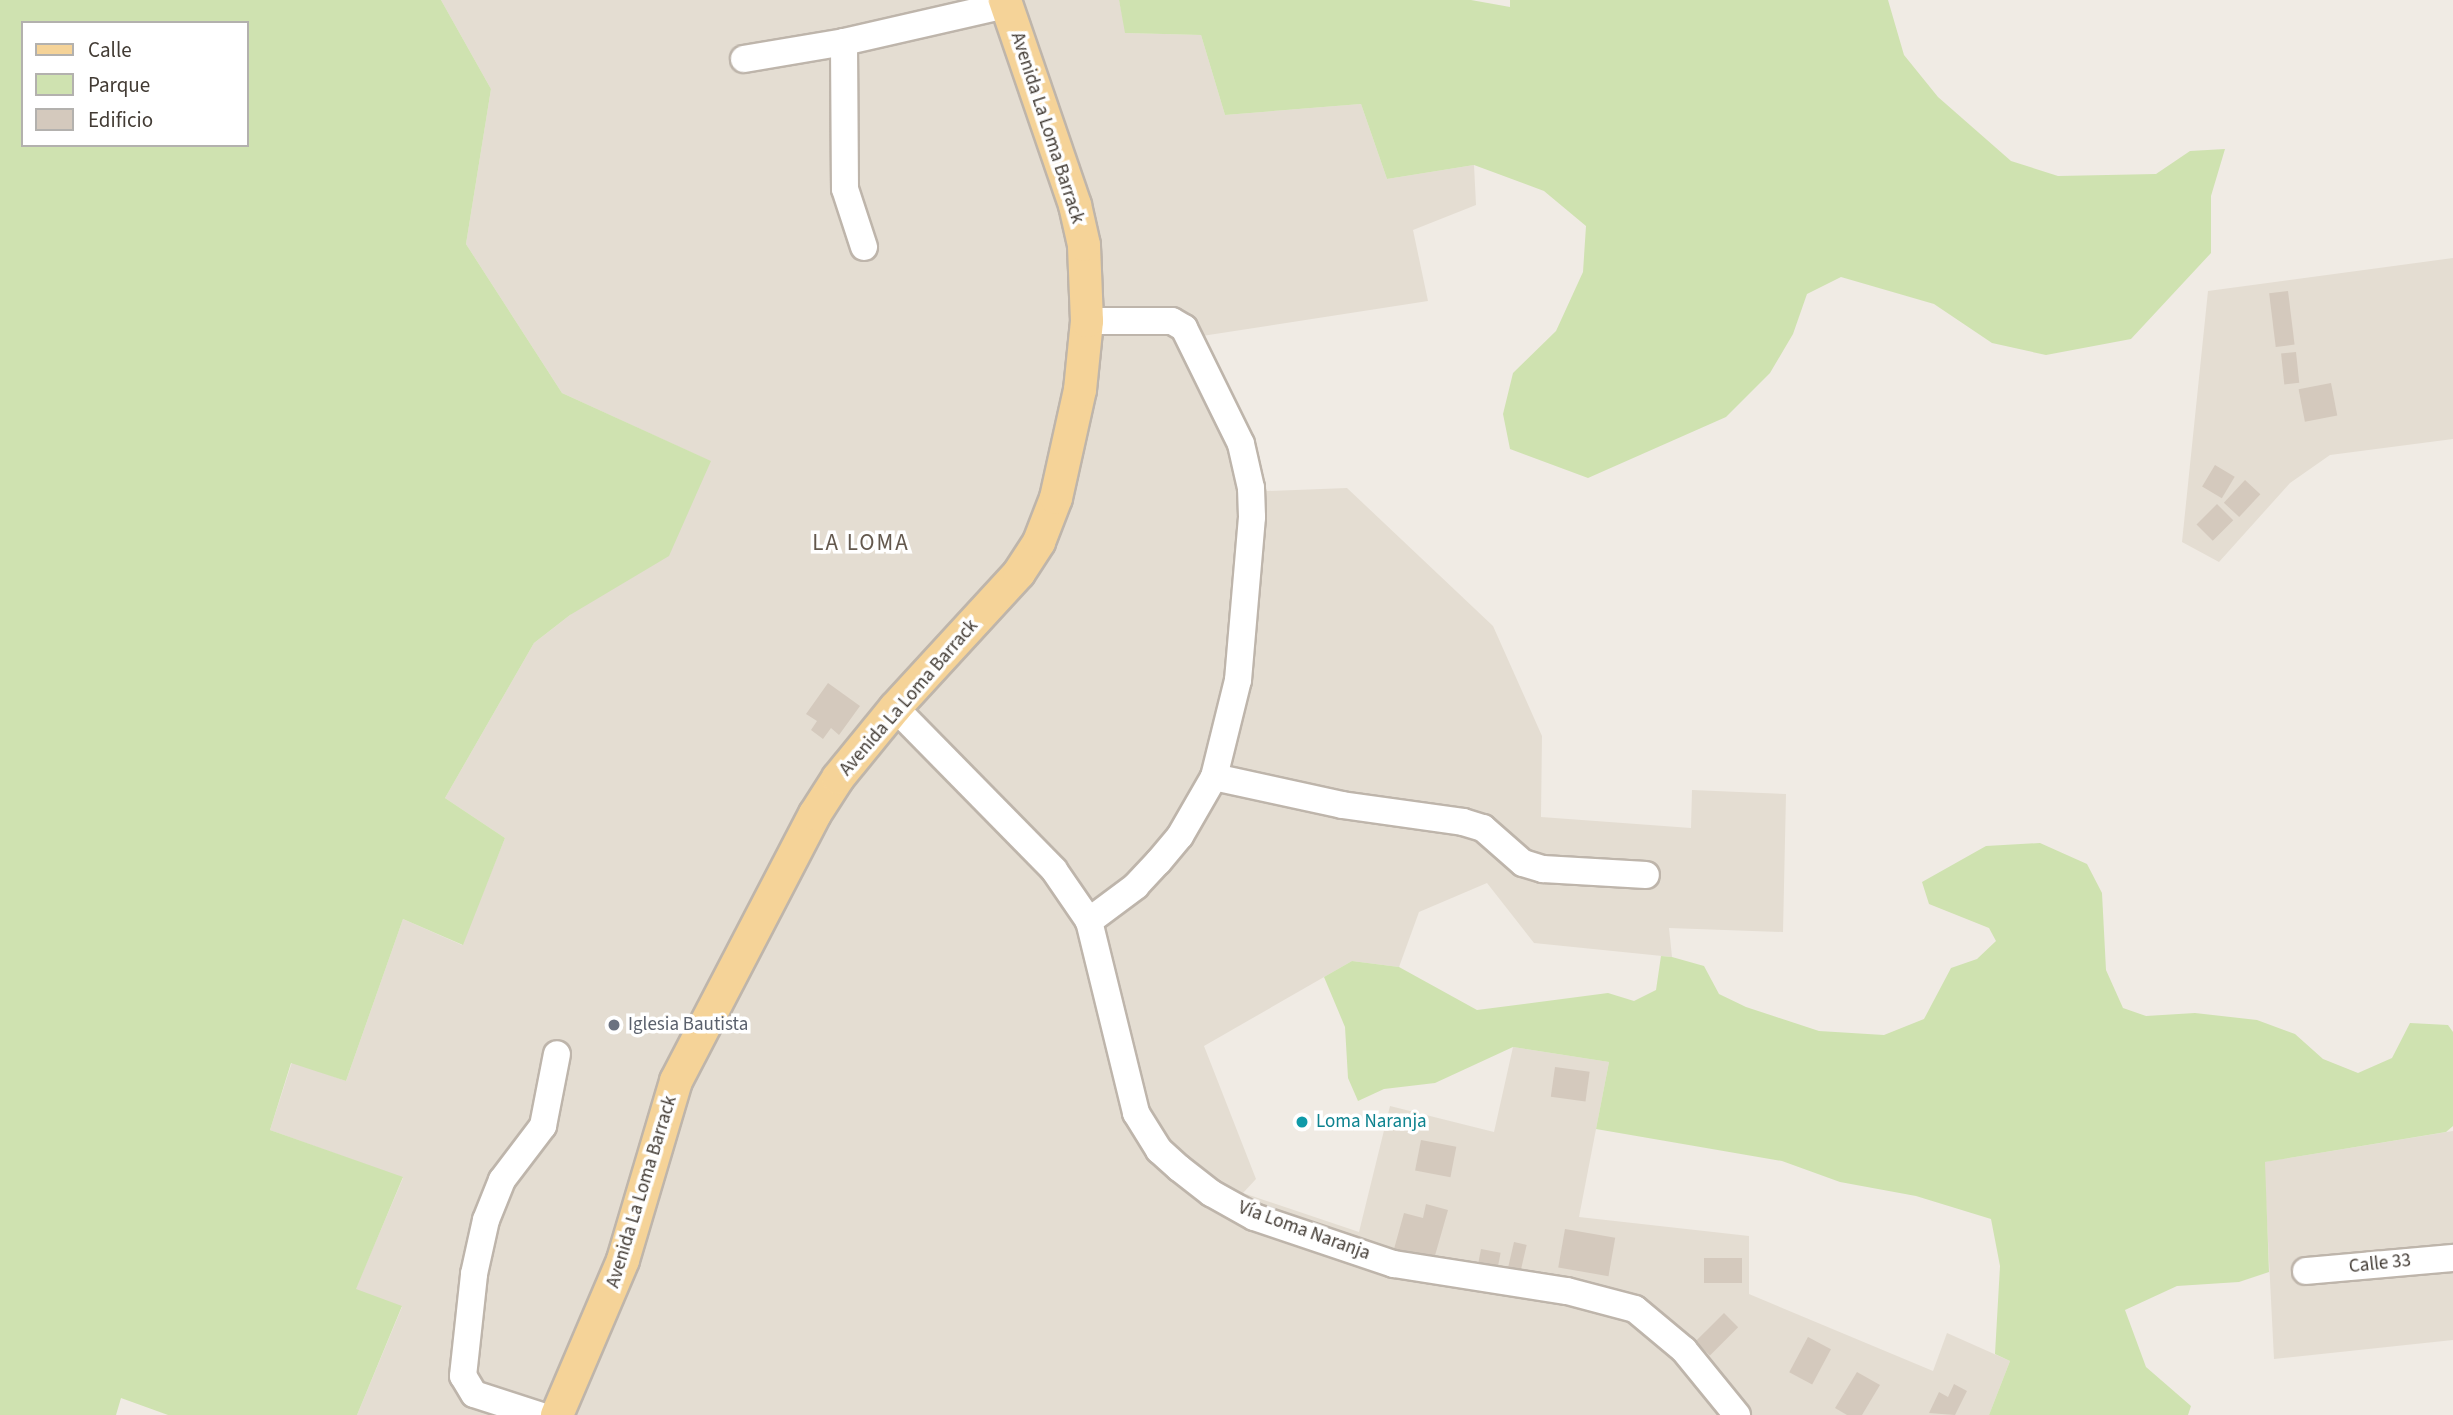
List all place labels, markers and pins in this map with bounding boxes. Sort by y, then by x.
place label: Iglesia Bautista [628,1014,748,1036]
marker: Iglesia Bautista [606,1017,622,1033]
place label: Loma Naranja [1316,1111,1427,1133]
marker: Loma Naranja [1294,1114,1310,1130]

